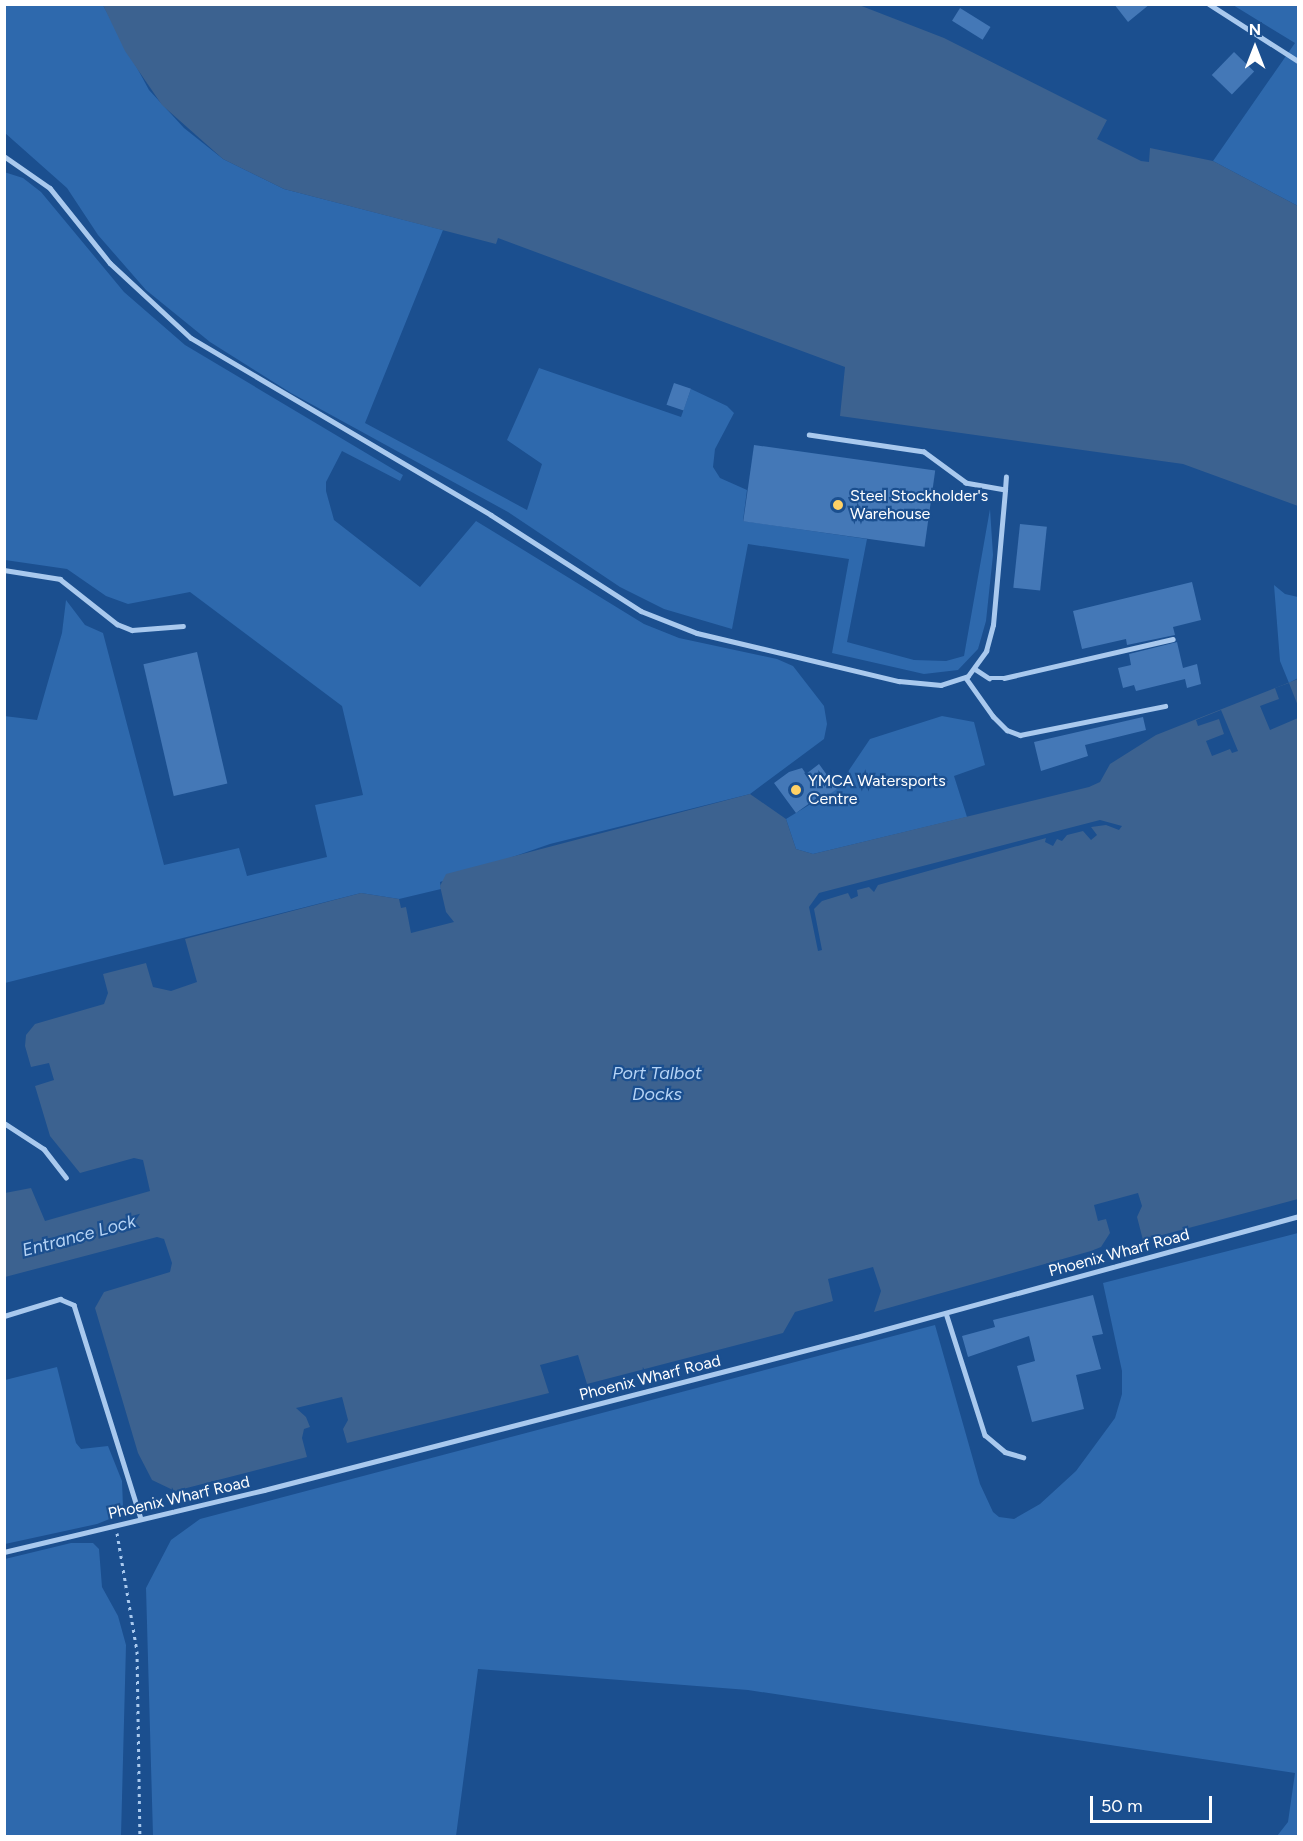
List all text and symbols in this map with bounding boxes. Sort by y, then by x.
north arrow [1225,18,1285,78]
text: N [1249,20,1261,39]
place label: Steel Stockholder's Warehouse [850,486,988,524]
marker: Steel Stockholder's Warehouse [831,498,845,512]
place label: YMCA Watersports Centre [808,771,946,809]
marker: YMCA Watersports Centre [789,783,803,797]
water label: Port Talbot Docks [612,1063,702,1106]
water label: Entrance Lock [20,1210,138,1262]
street label: Phoenix Wharf Road [1047,1225,1191,1281]
street label: Phoenix Wharf Road [577,1351,723,1405]
street label: Phoenix Wharf Road [106,1472,252,1524]
scale bar [1093,1784,1214,1822]
text: 50 m [1101,1795,1143,1817]

